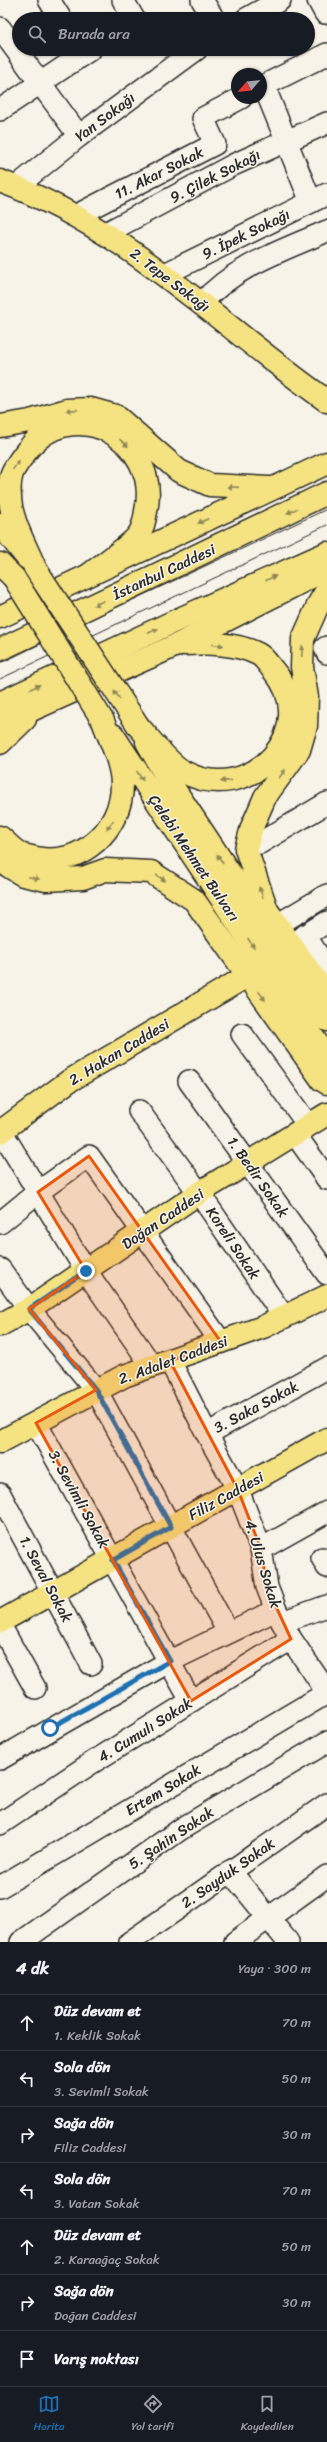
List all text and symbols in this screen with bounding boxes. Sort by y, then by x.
search box [12,12,315,56]
text: Burada ara [58,21,130,47]
icon: search [26,23,48,45]
north arrow [231,68,267,104]
street label: Yan Sokağı [69,85,141,149]
street label: 11. Akar Sokak [110,139,209,207]
street label: 9. Çilek Sokağı [165,142,265,210]
street label: 9. İpek Sokağı [197,201,295,267]
street label: 2. Tepe Sokağı [124,241,216,319]
one-way arrow [66,406,78,413]
one-way arrow [119,438,129,447]
one-way arrow [12,460,20,471]
one-way arrow [227,483,239,490]
one-way arrow [286,508,298,514]
one-way arrow [197,518,208,524]
street label: İstanbul Caddesi [107,536,221,608]
one-way arrow [266,574,278,580]
one-way arrow [93,600,105,606]
one-way arrow [147,628,159,634]
one-way arrow [212,641,224,648]
one-way arrow [299,644,305,657]
one-way arrow [30,684,41,690]
one-way arrow [114,689,121,700]
one-way arrow [278,769,286,779]
one-way arrow [136,771,144,782]
one-way arrow [220,777,232,784]
street label: Çelebi Mehmet Bulvarı [142,789,246,927]
one-way arrow [106,819,114,830]
one-way arrow [217,853,224,865]
one-way arrow [156,874,166,882]
one-way arrow [28,875,41,881]
one-way arrow [258,886,264,898]
one-way arrow [247,938,255,948]
one-way arrow [258,991,266,1002]
street label: 2. Hakan Caddesi [63,1011,175,1093]
street label: 1. Bedir Sokak [220,1131,296,1224]
street label: Doğan Caddesi [116,1181,210,1256]
street label: Koreli Sokak [199,1201,268,1286]
route end [77,1262,95,1280]
street label: 2. Adalet Caddesi [115,1328,232,1392]
street label: 3. Saka Sokak [209,1374,303,1440]
street label: 3. Sevimli Sokak [41,1445,117,1553]
street label: Filiz Caddesi [183,1464,269,1528]
street label: 4. Ulus Sokak [237,1517,289,1612]
street label: 1. Seval Sokak [12,1531,80,1628]
street label: 4. Cumulı Sokak [92,1690,198,1770]
route start [41,1719,59,1737]
street label: Ertem Sokak [120,1757,206,1823]
street label: 5. Şahin Sokak [123,1799,220,1876]
street label: 2. Sayduk Sokak [176,1831,281,1915]
text: 4 dk [16,1953,49,1983]
text: Yaya · 300 m [238,1957,311,1980]
text: Düz devam et [54,1998,141,2024]
text: 70 m [282,2011,311,2034]
icon: ahead [16,2012,38,2034]
text: 1. Keklik Sokak [54,2024,141,2047]
text: Sola dön [54,2054,110,2080]
text: 50 m [281,2067,311,2090]
icon: left [16,2068,38,2090]
text: 3. Sevimli Sokak [54,2080,149,2103]
text: Sağa dön [54,2110,114,2136]
text: 30 m [282,2123,311,2146]
icon: right [16,2124,38,2146]
text: Filiz Caddesi [54,2136,126,2159]
text: Sola dön [54,2166,110,2192]
text: 70 m [282,2179,311,2202]
icon: left [16,2180,38,2202]
text: 3. Vatan Sokak [54,2192,139,2215]
text: Düz devam et [54,2222,141,2248]
text: 50 m [281,2235,311,2258]
icon: ahead [16,2236,38,2258]
text: 2. Karaağaç Sokak [54,2248,160,2271]
text: Sağa dön [54,2278,114,2304]
text: 30 m [282,2291,311,2314]
icon: right [16,2292,38,2314]
text: Doğan Caddesi [54,2304,136,2327]
text: Varış noktası [54,2346,139,2372]
icon: arrive [16,2348,38,2370]
tab: Harita [33,2393,65,2436]
tab: Yol tarifi [131,2393,174,2436]
tab: Kaydedilen [241,2393,294,2436]

